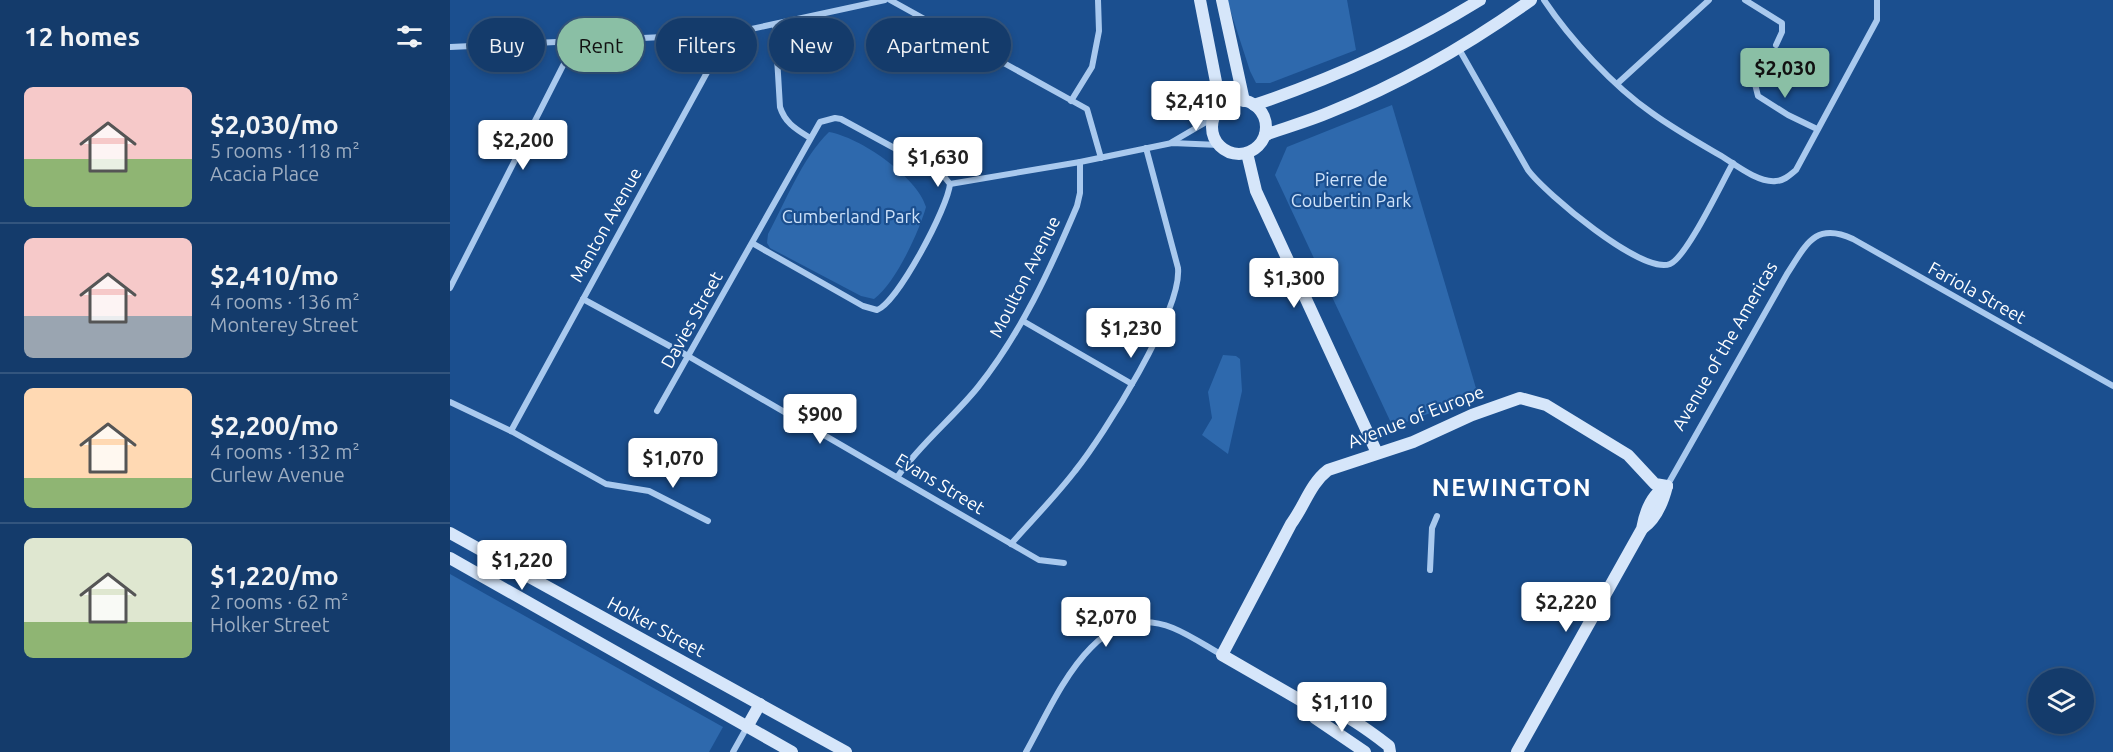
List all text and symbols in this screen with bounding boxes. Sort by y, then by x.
chip: Buy [468,18,545,72]
chip: Rent [557,18,644,72]
chip: Filters [656,18,757,72]
chip: New [769,18,854,72]
chip: Apartment [866,18,1011,72]
icon: filters [393,20,426,53]
text: 12 homes [24,22,140,51]
pin: $2,030 [1736,48,1834,99]
text: $2,030 [1754,56,1816,79]
pin: $2,410 [1147,81,1245,132]
text: $2,410 [1165,89,1227,112]
text: $2,030/mo [210,110,339,139]
icon: home [72,111,144,183]
pin: $2,200 [474,120,572,171]
text: $2,200 [492,128,554,151]
pin: $1,630 [889,137,987,188]
text: 5 rooms · 118 m² [210,139,360,162]
text: $1,630 [907,145,969,168]
text: Acacia Place [210,162,319,185]
street label: Manton Avenue [565,164,645,285]
park label: Pierre de Coubertin Park [1291,169,1411,210]
park label: Cumberland Park [782,206,920,226]
street label: Moulton Avenue [985,212,1063,341]
street label: Avenue of the Americas [1668,257,1781,433]
street label: Fariola Street [1925,257,2030,327]
pin: $1,300 [1245,258,1343,309]
text: $2,410/mo [210,261,339,290]
icon: home [72,262,144,334]
text: $1,300 [1263,266,1325,289]
street label: Davies Street [656,268,726,371]
text: 4 rooms · 136 m² [210,290,360,313]
pin: $1,230 [1082,308,1180,359]
text: Monterey Street [210,313,358,336]
text: $1,230 [1100,316,1162,339]
street label: Avenue of Europe [1345,381,1487,451]
pin: $900 [784,394,856,445]
text: $900 [797,402,843,425]
text: $2,200/mo [210,411,339,440]
icon: home [72,412,144,484]
pin: $1,070 [624,438,722,489]
text: 4 rooms · 132 m² [210,440,360,463]
text: $1,070 [642,446,704,469]
street label: Evans Street [892,449,989,518]
text: Curlew Avenue [210,463,345,486]
district label: NEWINGTON [1432,474,1592,501]
pin: $1,220 [473,540,571,591]
text: $1,220 [491,548,553,571]
text: $1,220/mo [210,561,339,590]
icon: home [72,562,144,634]
pin: $2,220 [1517,582,1615,633]
text: 2 rooms · 62 m² [210,590,348,613]
text: $2,220 [1535,590,1597,613]
street label: Holker Street [604,592,709,660]
pin: $2,070 [1057,597,1155,648]
text: $2,070 [1075,605,1137,628]
text: Holker Street [210,613,330,636]
map controls [2028,668,2094,734]
button: layers [2028,668,2094,734]
pin: $1,110 [1293,682,1391,733]
text: $1,110 [1311,690,1373,713]

